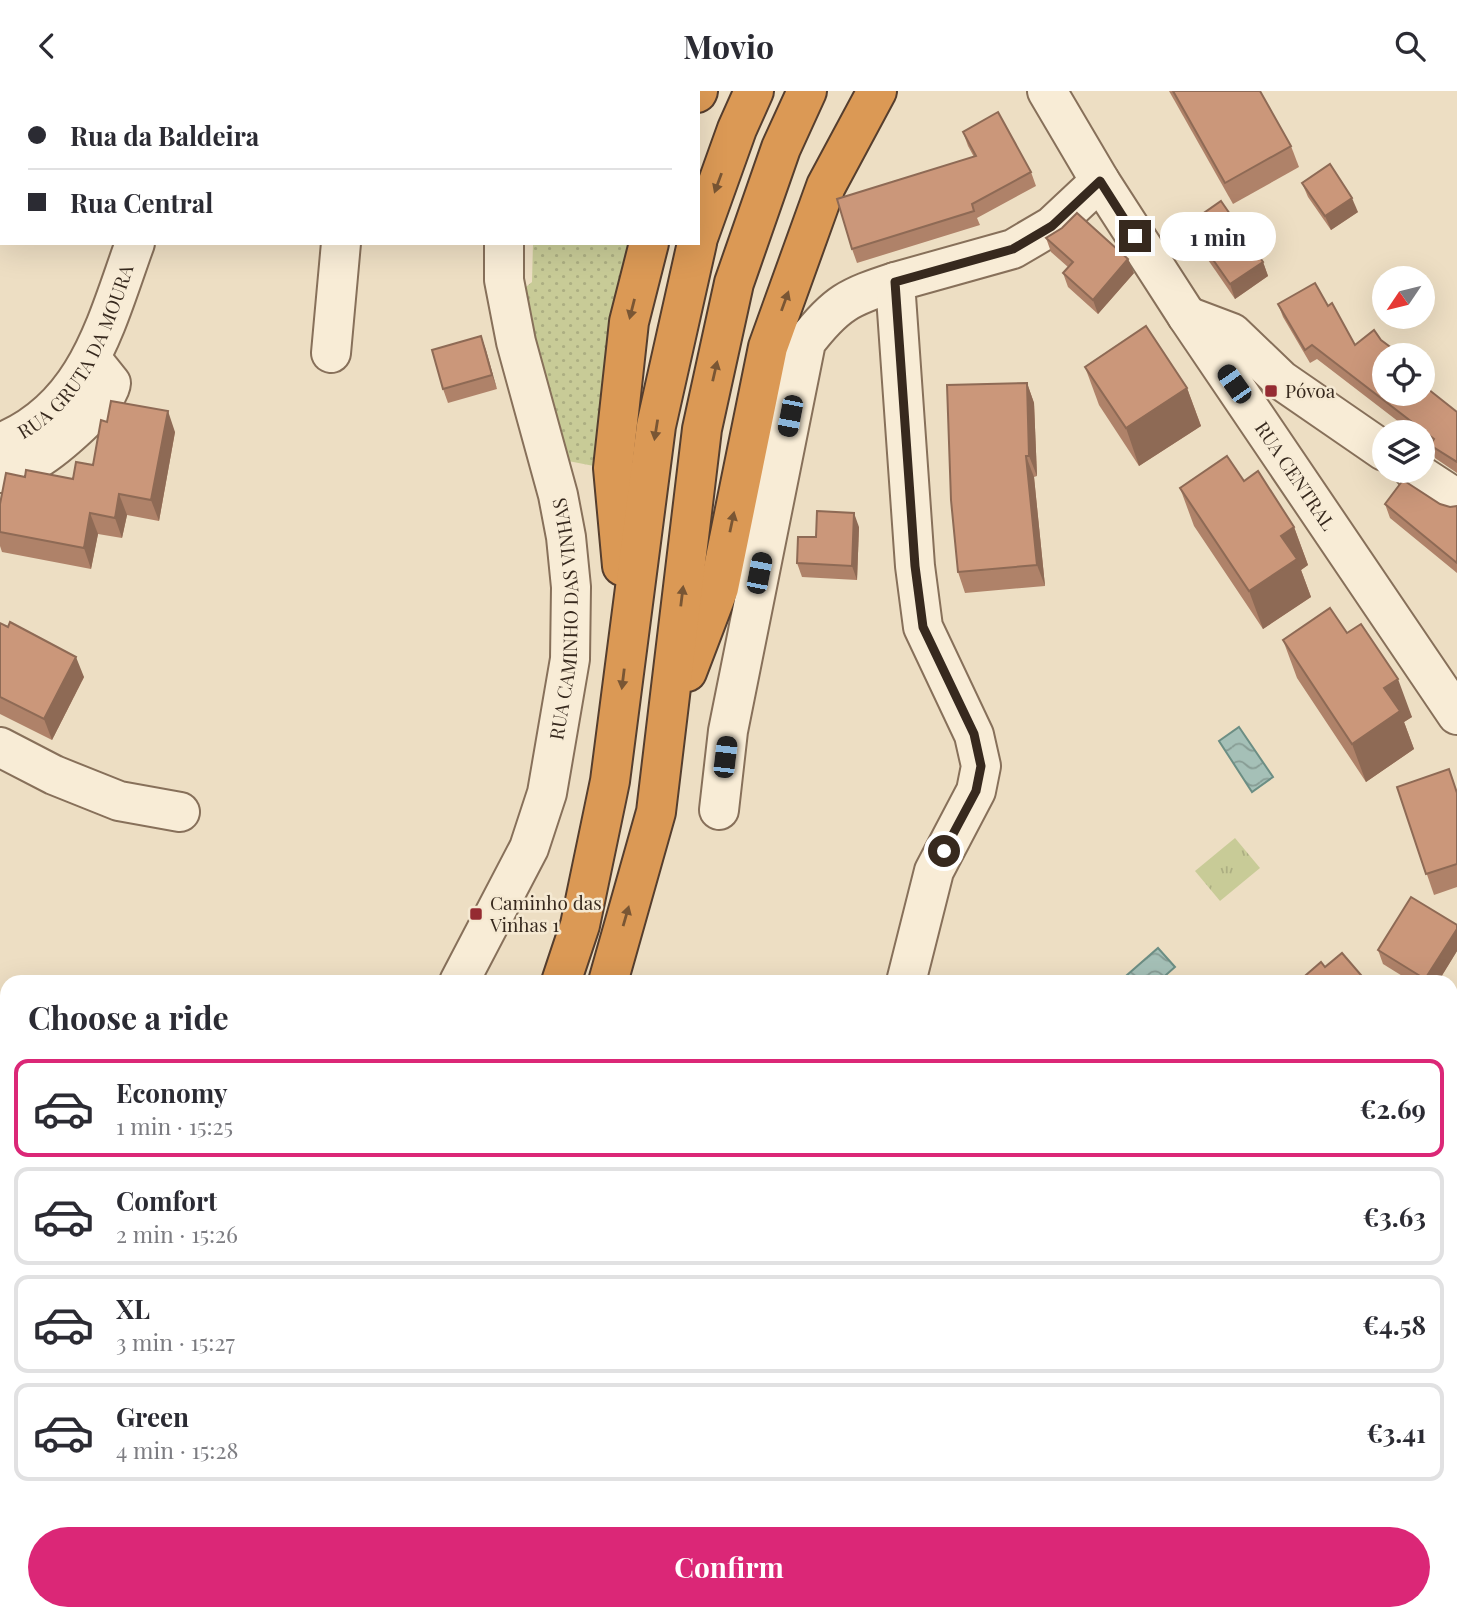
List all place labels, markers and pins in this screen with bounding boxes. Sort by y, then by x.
place label: Póvoa [1285,377,1336,403]
marker: Póvoa [1263,383,1279,399]
place label: Caminho das Vinhas 1 [489,889,602,937]
marker: Caminho das Vinhas 1 [468,906,484,922]

